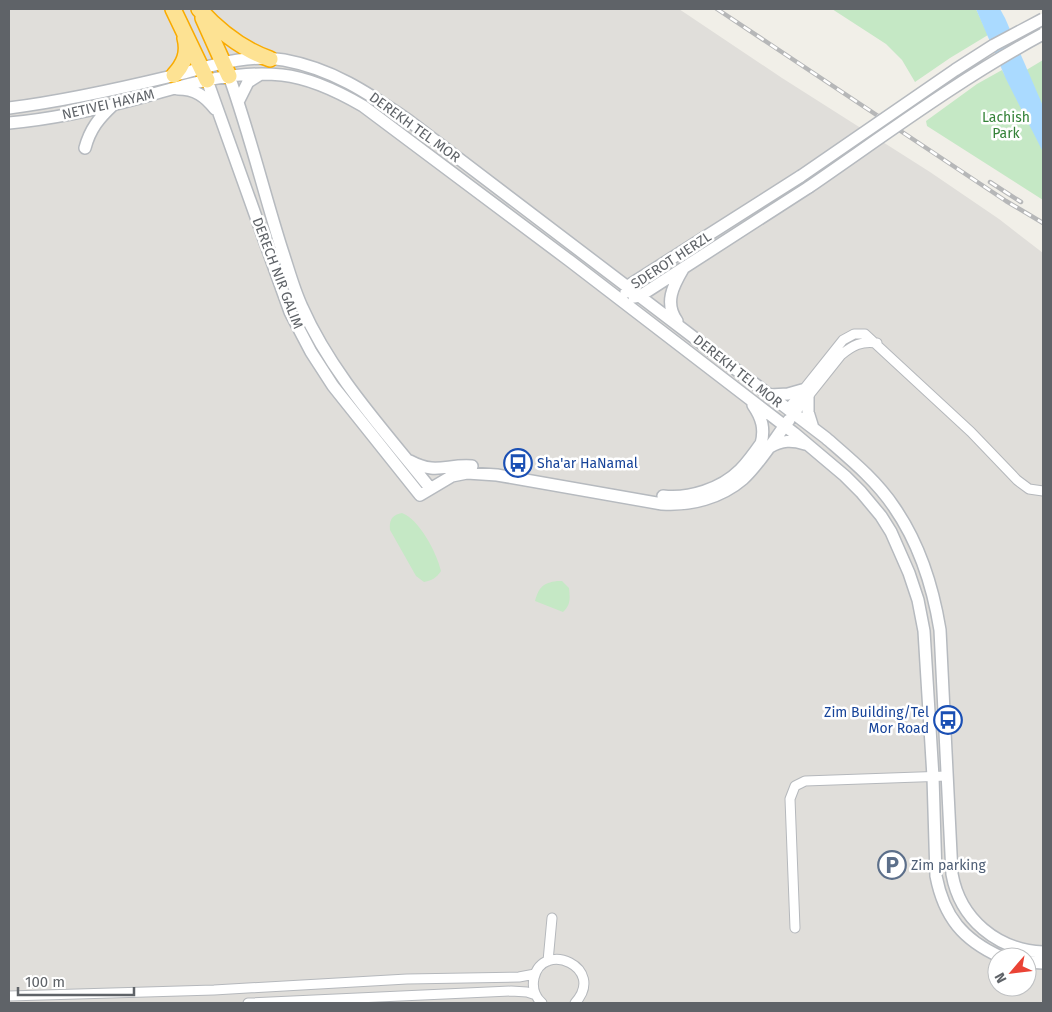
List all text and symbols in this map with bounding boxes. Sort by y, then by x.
street label: NETIVEI HAYAM [60,86,156,123]
street label: DEREKH TEL MOR [366,89,464,166]
park label: Lachish Park [982,109,1030,142]
street label: DERECH NIR GALIM [248,215,307,331]
street label: SDEROT HERZL [628,228,715,293]
street label: DEREKH TEL MOR [690,331,786,412]
bus stop icon: Sha'ar HaNamal [503,448,533,478]
place label: Sha'ar HaNamal [537,455,638,472]
place label: Zim Building/Tel Mor Road [824,704,929,737]
bus stop icon: Zim Building/Tel Mor Road [933,705,963,735]
parking icon: Zim parking [877,850,907,880]
place label: Zim parking [911,857,986,874]
north arrow [987,947,1037,997]
scale bar [18,964,134,996]
text: N [991,970,1011,986]
text: 100 m [25,973,65,991]

